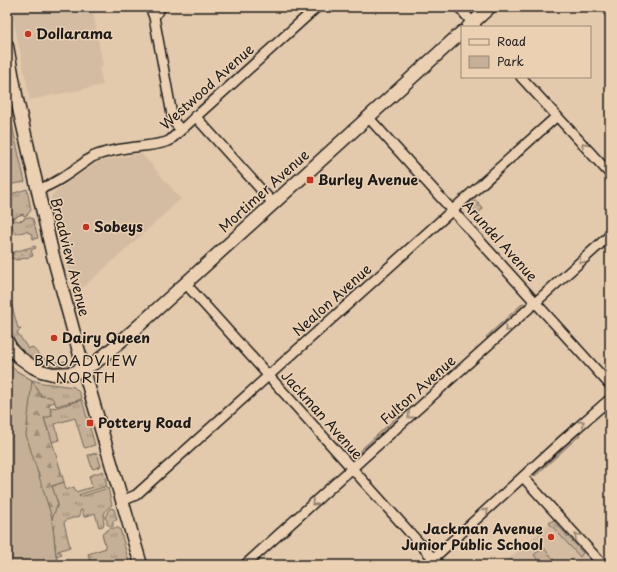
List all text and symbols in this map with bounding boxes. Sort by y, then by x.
place label: Dollarama [36,23,113,44]
legend [461,26,591,78]
marker: Dollarama [23,29,33,39]
text: Road [497,32,526,50]
street label: Westwood Avenue [155,38,258,135]
text: Park [497,52,524,70]
one-way arrow [581,142,589,150]
street label: Mortimer Avenue [214,144,314,237]
place label: Burley Avenue [318,169,418,190]
marker: Burley Avenue [305,175,315,185]
street label: Broadview Avenue [46,195,95,319]
street label: Arundel Avenue [458,195,543,286]
place label: Sobeys [94,216,143,237]
marker: Sobeys [81,222,91,232]
one-way arrow [578,257,586,264]
street label: Nealon Avenue [288,258,376,341]
one-way arrow [504,324,512,332]
place label: Dairy Queen [62,327,150,348]
marker: Dairy Queen [49,333,59,343]
district label: BROADVIEW NORTH [34,348,138,388]
street label: Fulton Avenue [375,350,460,429]
street label: Jackman Avenue [277,366,368,464]
one-way arrow [408,411,415,418]
place label: Pottery Road [98,412,192,433]
marker: Pottery Road [85,418,95,428]
one-way arrow [577,421,585,428]
one-way arrow [311,499,319,506]
one-way arrow [481,508,488,515]
place label: Jackman Avenue Junior Public School [401,518,543,555]
marker: Jackman Avenue Junior Public School [546,532,556,542]
one-way arrow [574,533,581,541]

